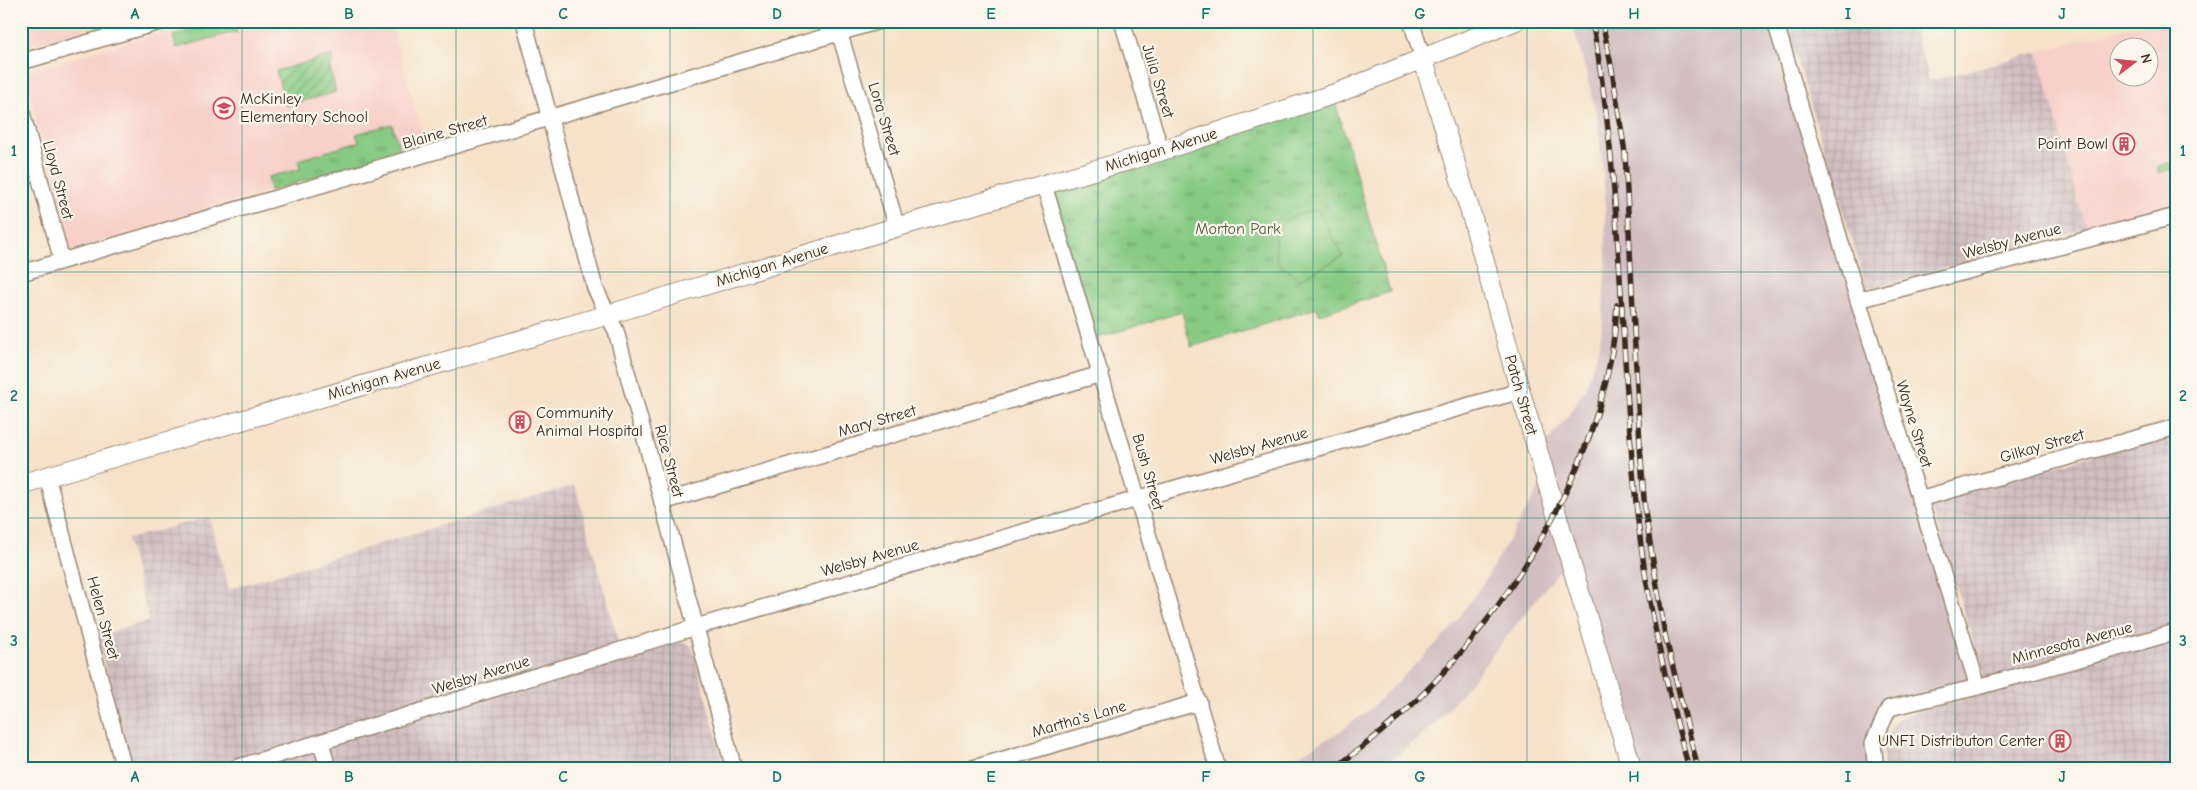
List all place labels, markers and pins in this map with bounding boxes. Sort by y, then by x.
place label: McKinley Elementary School [240,90,368,126]
school or university icon: McKinley Elementary School [212,96,236,120]
building icon: Point Bowl [2112,132,2136,156]
place label: Point Bowl [2038,135,2108,153]
place label: Community Animal Hospital [536,404,643,440]
building icon: Community Animal Hospital [508,410,532,434]
building icon: UNFI Distributon Center [2048,729,2072,753]
place label: UNFI Distributon Center [1878,732,2045,750]

